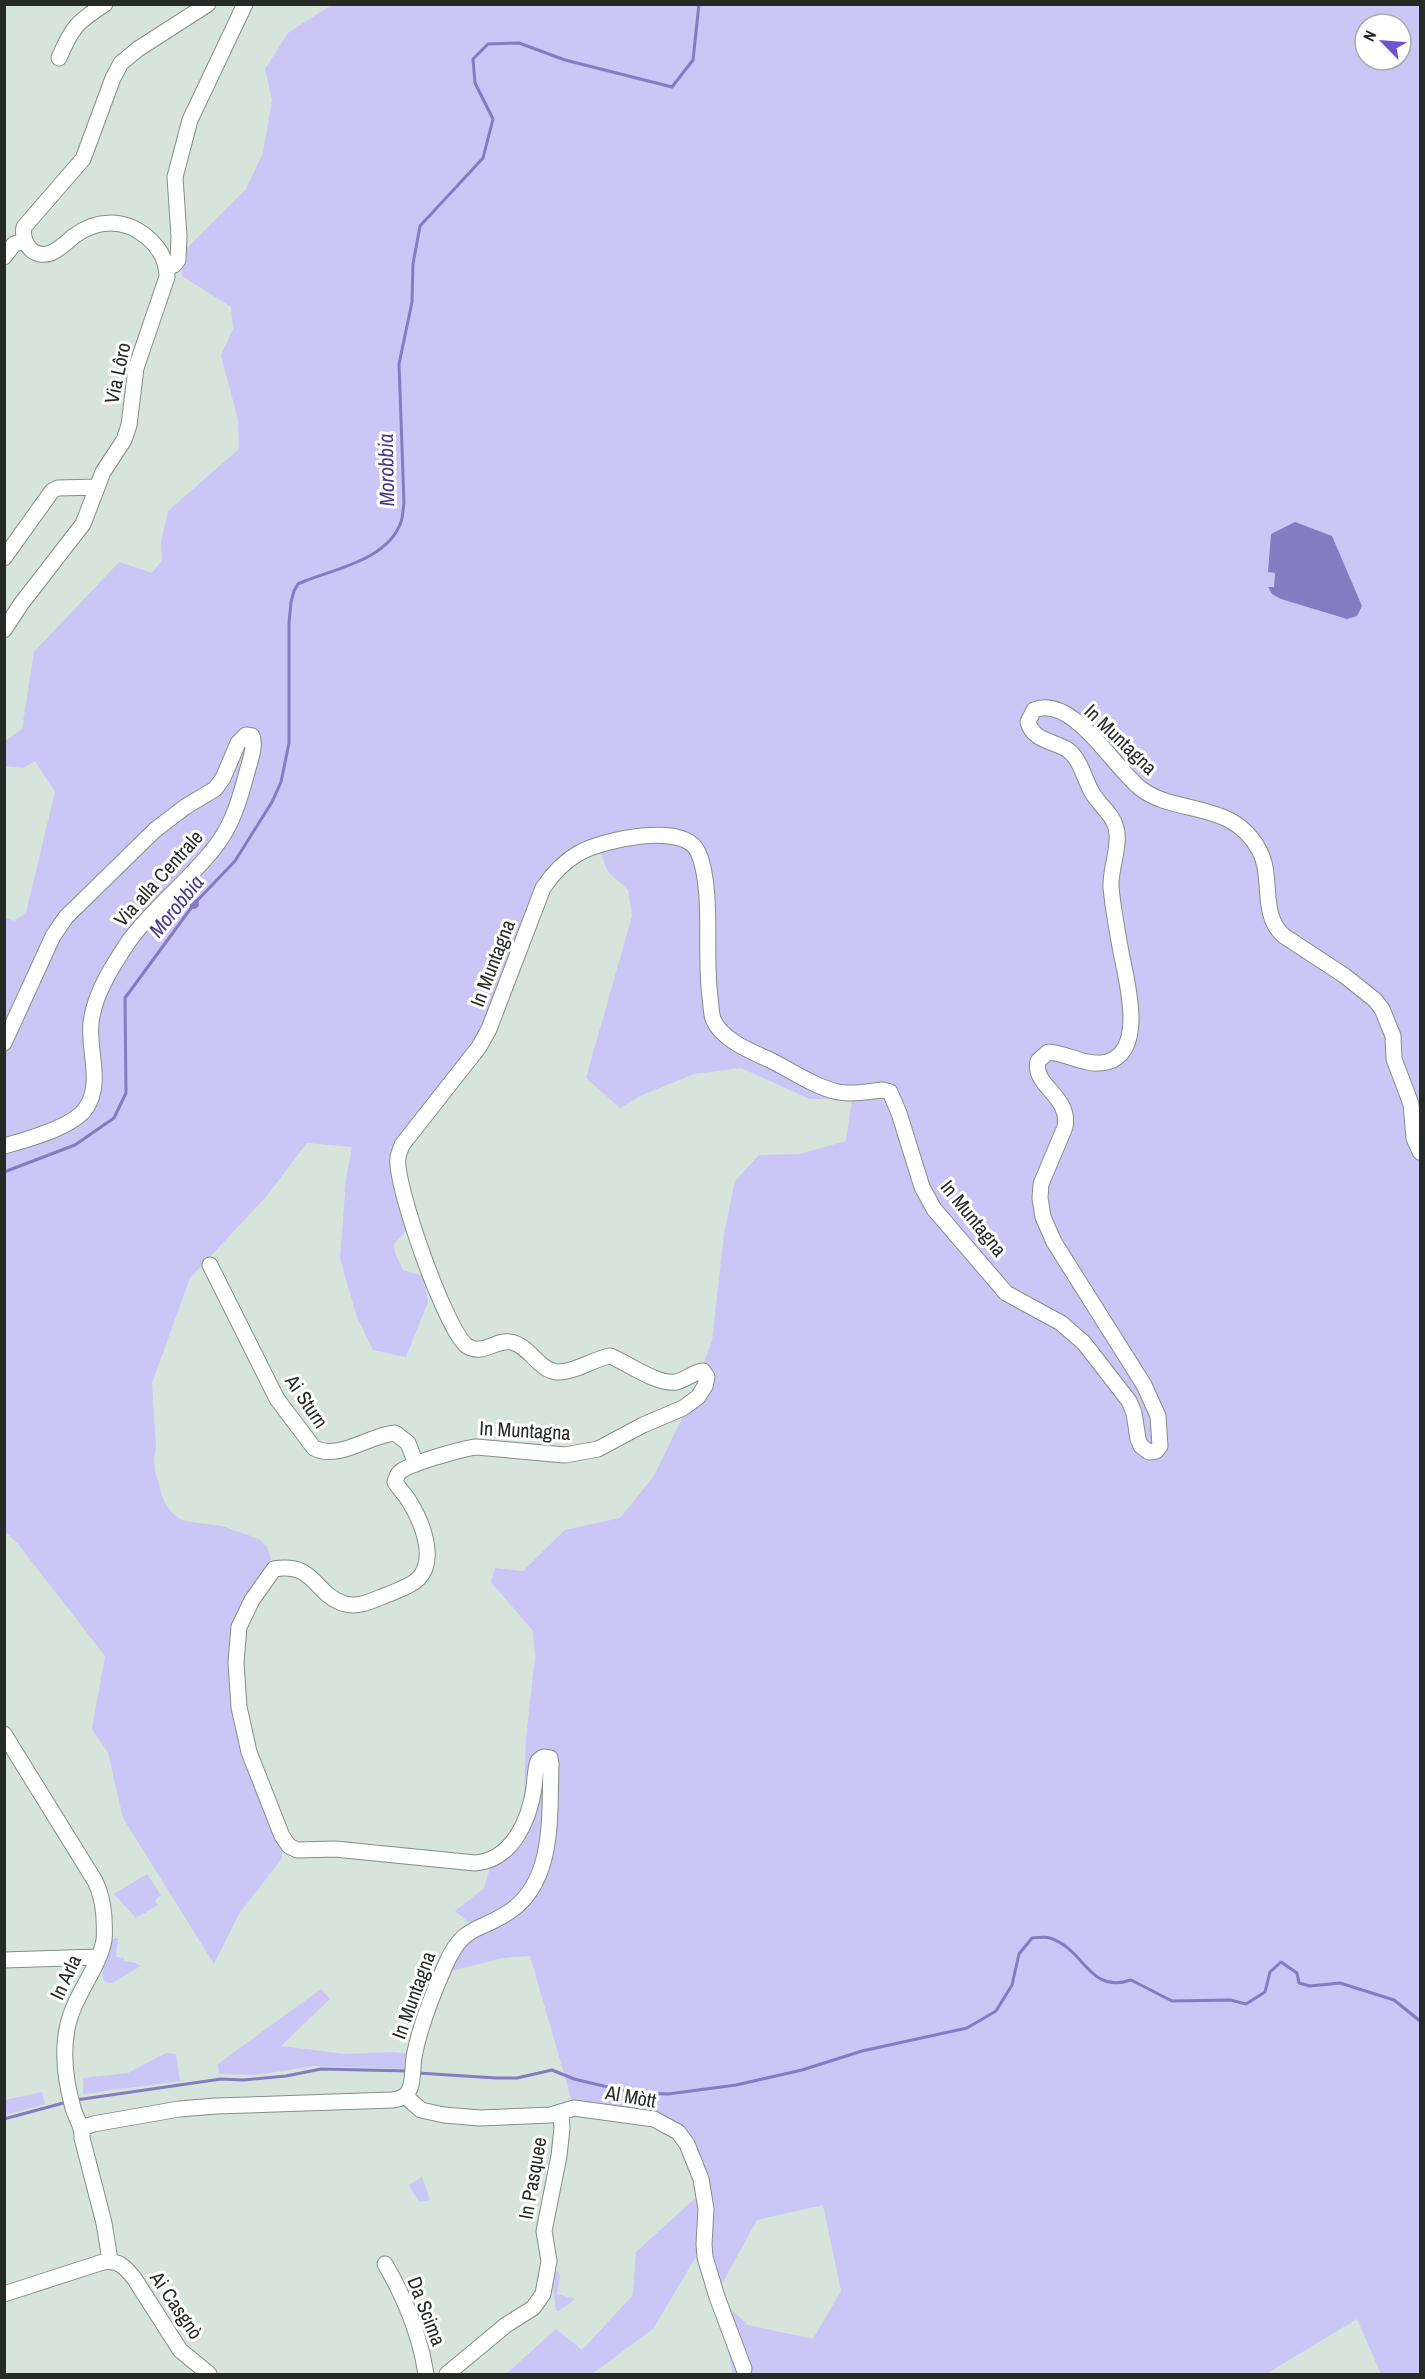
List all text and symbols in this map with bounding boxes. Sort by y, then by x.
north arrow [1353,12,1413,72]
text: N [1357,27,1381,45]
street label: Via Lôro [97,340,137,406]
water label: Morobbia [371,433,401,507]
street label: In Muntagna [1079,698,1163,780]
street label: Via alla Centrale [107,824,209,932]
water label: Morobbia [142,869,210,943]
street label: In Muntagna [463,916,521,1010]
street label: In Muntagna [935,1174,1013,1262]
street label: Ai Sturn [279,1368,335,1433]
street label: In Muntagna [479,1414,571,1446]
street label: In Muntagna [385,1948,441,2042]
street label: In Arla [43,1950,87,2004]
street label: Al Mòtt [603,2078,659,2114]
street label: In Pasquee [512,2135,552,2221]
street label: Ai Casgnò [144,2265,210,2344]
street label: Da Scima [401,2273,453,2349]

